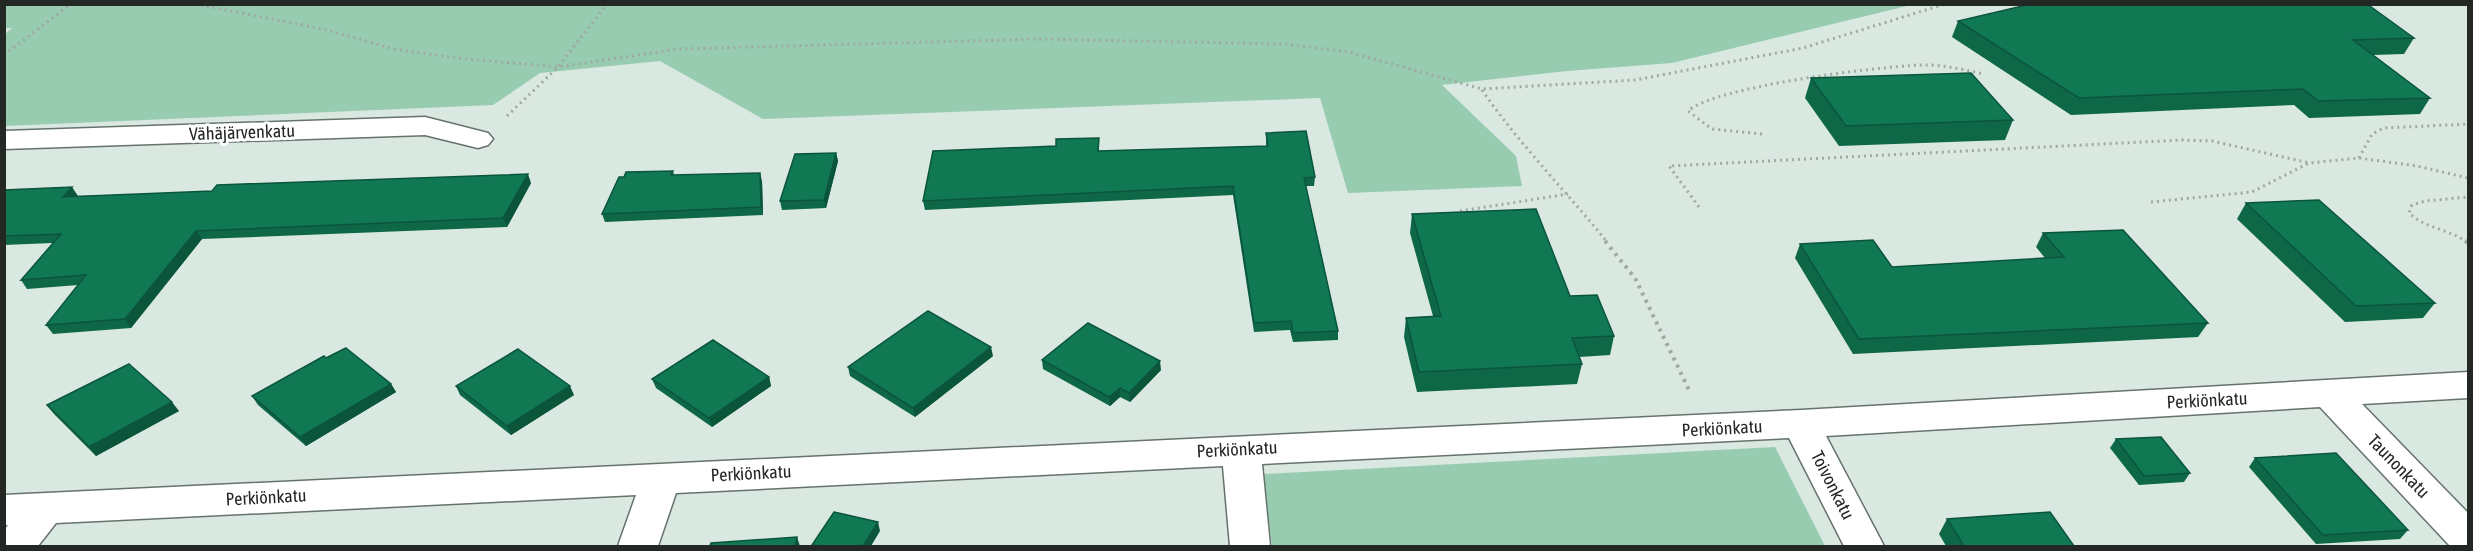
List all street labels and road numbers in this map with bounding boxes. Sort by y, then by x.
street label: Vähäjärvenkatu [189,120,295,144]
street label: Perkiönkatu [2166,387,2248,413]
street label: Perkiönkatu [1681,415,1763,441]
street label: Taunonkatu [2364,430,2434,502]
street label: Perkiönkatu [1196,436,1278,462]
street label: Toivonkatu [1807,447,1859,523]
street label: Perkiönkatu [710,460,792,486]
street label: Perkiönkatu [225,484,307,510]

